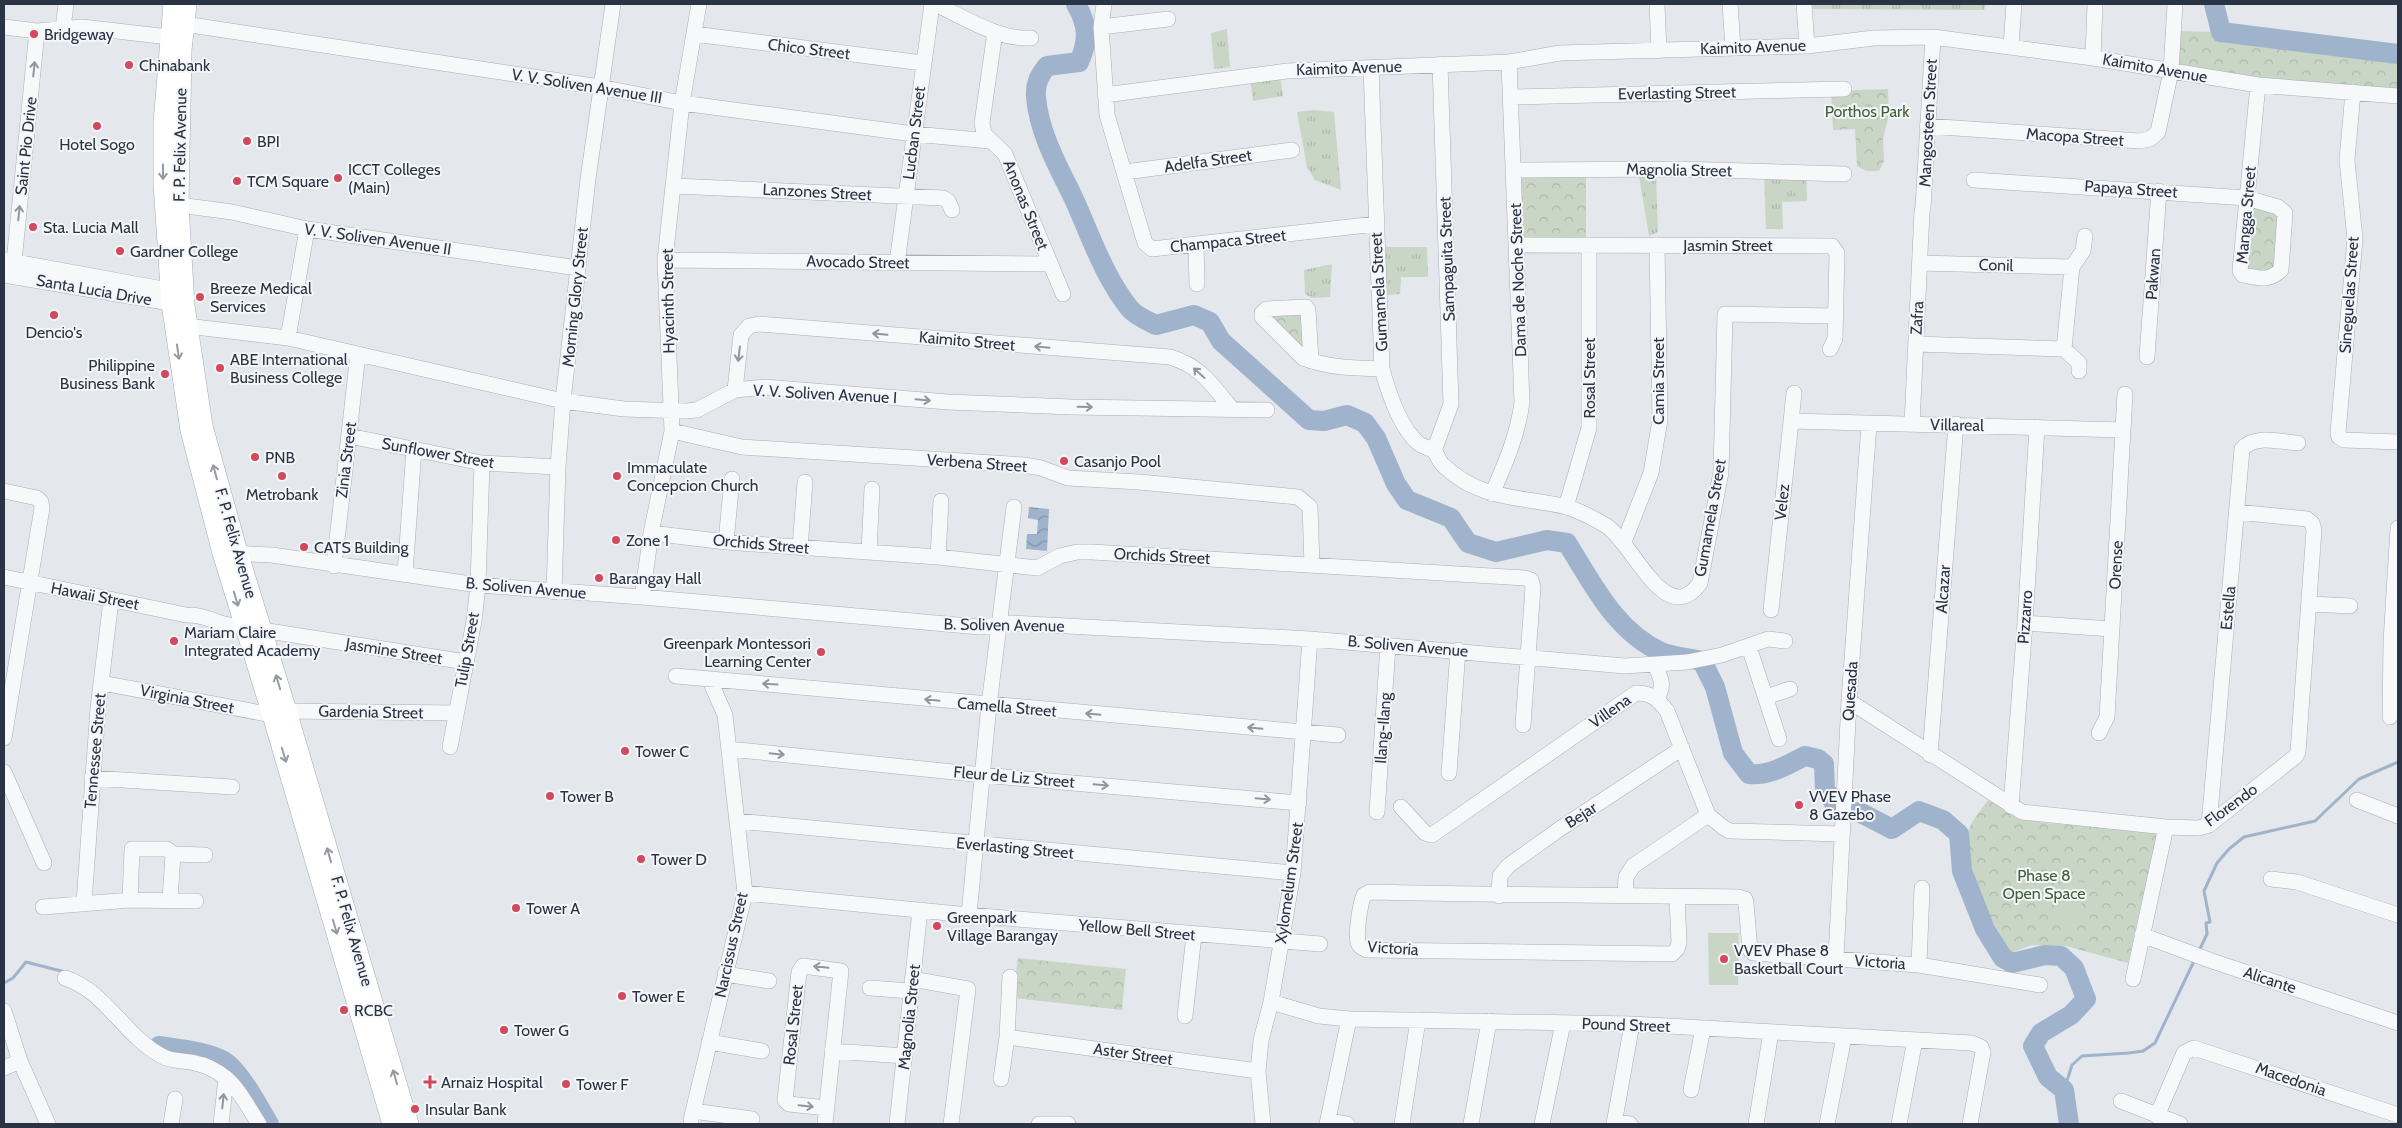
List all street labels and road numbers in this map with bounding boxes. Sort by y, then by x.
street label: Chico Street [767,35,852,64]
street label: Kaimito Avenue [1700,36,1806,58]
street label: Kaimito Avenue [2101,49,2209,87]
street label: Kaimito Avenue [1296,57,1402,79]
street label: Mangosteen Street [1915,58,1941,188]
street label: V. V. Soliven Avenue III [510,65,664,107]
street label: Everlasting Street [1618,82,1737,104]
street label: Lucban Street [899,85,929,181]
street label: F. P. Felix Avenue [170,88,190,202]
street label: Saint Pio Drive [11,96,41,196]
street label: Macopa Street [2026,124,2125,150]
street label: Adelfa Street [1163,145,1254,177]
street label: Anonas Street [999,157,1053,253]
street label: Magnolia Street [1626,160,1733,180]
street label: Mangga Street [2232,165,2260,265]
street label: Papaya Street [2084,176,2179,202]
street label: Lanzones Street [762,180,873,204]
street label: Sampaguita Street [1435,196,1459,322]
street label: Dama de Noche Street [1506,202,1530,357]
street label: V. V. Soliven Avenue II [303,219,453,259]
street label: Champaca Street [1169,225,1288,257]
street label: Morning Glory Street [558,226,592,368]
street label: Gumamela Street [1366,231,1392,352]
street label: Sineguelas Street [2335,235,2363,354]
street label: Jasmin Street [1682,236,1773,255]
street label: Pakwan [2142,247,2164,301]
street label: Hyacinth Street [658,248,678,354]
street label: Avocado Street [806,252,910,272]
street label: Conil [1978,255,2014,275]
street label: Santa Lucia Drive [35,271,153,309]
street label: Zafra [1907,300,1927,336]
street label: Kaimito Street [918,327,1016,355]
street label: Rosal Street [1580,337,1599,418]
street label: Camia Street [1649,337,1668,425]
street label: V. V. Soliven Avenue I [753,381,897,407]
street label: Villareal [1930,415,1984,435]
street label: Zinia Street [332,420,360,499]
street label: Sunflower Street [380,434,496,472]
street label: Verbena Street [926,450,1028,476]
street label: Gumamela Street [1690,457,1730,578]
street label: Velez [1771,482,1793,521]
street label: F. P. Felix Avenue [211,486,261,600]
street label: Orchids Street [712,530,811,558]
street label: Orense [2105,540,2127,590]
street label: Orchids Street [1113,544,1211,568]
street label: Alcazar [1932,563,1954,614]
street label: B. Soliven Avenue [465,573,587,603]
street label: Hawaii Street [49,578,141,614]
street label: Estella [2217,585,2239,631]
street label: Pizzarro [2014,589,2036,645]
street label: Tulip Street [451,610,483,689]
street label: B. Soliven Avenue [943,614,1065,636]
street label: B. Soliven Avenue [1347,631,1469,661]
street label: Jasmine Street [343,634,444,668]
street label: Quesada [1838,660,1862,721]
street label: Virginia Street [138,681,236,718]
street label: Villena [1586,690,1635,732]
street label: Ilang-Ilang [1371,691,1395,764]
street label: Tennessee Street [80,692,110,810]
street label: Camella Street [957,693,1058,721]
street label: Gardenia Street [318,702,424,722]
street label: Fleur de Liz Street [953,762,1076,792]
street label: Florendo [2201,779,2261,830]
street label: Bejar [1562,797,1601,832]
street label: Xylomelum Street [1271,820,1307,945]
street label: Everlasting Street [955,833,1075,863]
street label: F. P. Felix Avenue [327,874,377,988]
street label: Narcissus Street [711,890,752,999]
street label: Yellow Bell Street [1077,915,1197,945]
street label: Victoria [1367,937,1420,959]
street label: Victoria [1854,951,1907,973]
street label: Magnolia Street [894,963,924,1071]
street label: Alicante [2241,963,2299,997]
street label: Rosal Street [779,983,807,1066]
street label: Pound Street [1581,1014,1671,1036]
street label: Aster Street [1092,1039,1174,1069]
street label: Macedonia [2253,1058,2329,1100]

